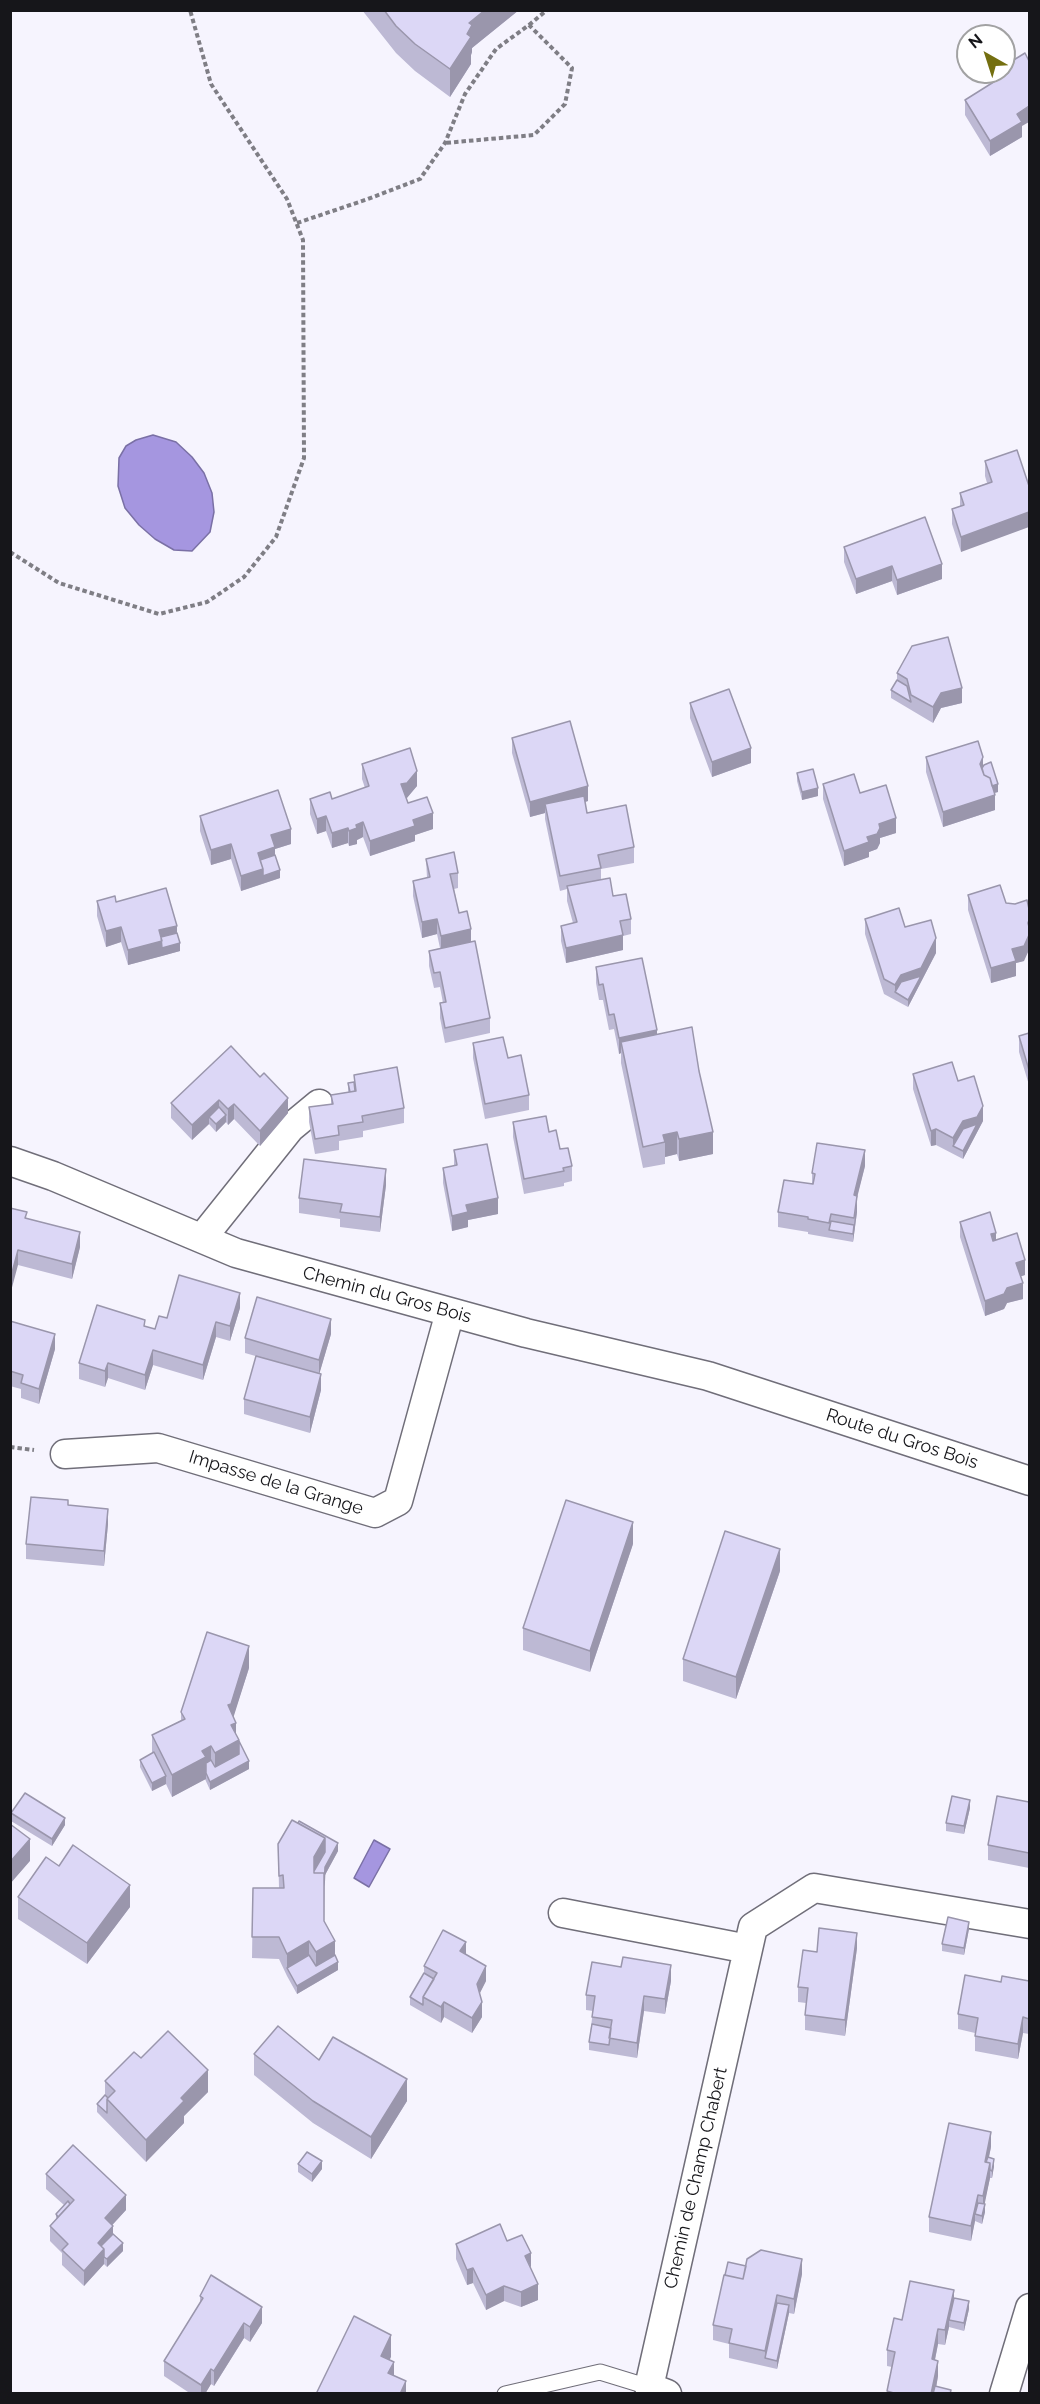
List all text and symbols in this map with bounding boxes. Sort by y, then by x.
north arrow [956,24,1016,84]
text: N [965,30,986,52]
street label: Chemin du Gros Bois [300,1262,474,1328]
street label: Route du Gros Bois [823,1404,981,1474]
street label: Impasse de la Grange [186,1446,366,1520]
street label: Chemin de Champ Chabert [660,2065,732,2291]

